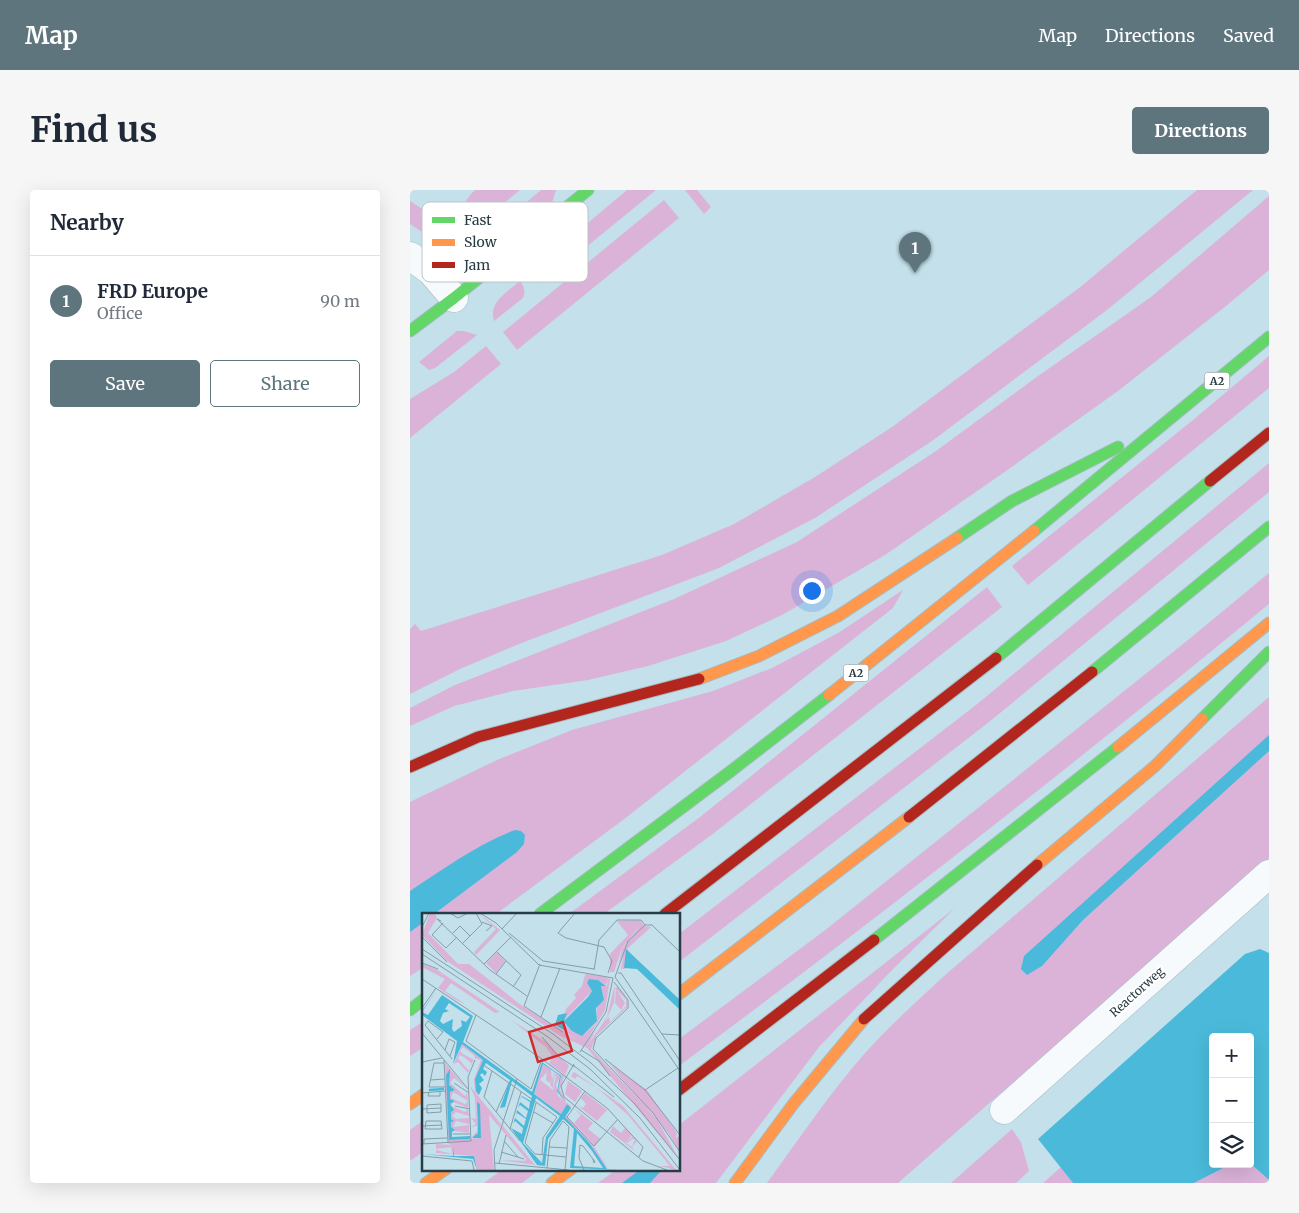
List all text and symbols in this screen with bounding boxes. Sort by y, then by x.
text: Map [25,20,78,51]
text: Map [1039,24,1077,47]
text: Directions [1105,24,1195,47]
text: Saved [1223,24,1274,47]
button: Directions [1132,107,1269,154]
text: Find us [30,108,157,152]
legend [422,202,588,282]
text: Nearby [50,209,124,236]
text: Fast [464,211,492,229]
pin: 1 [899,232,931,273]
text: Slow [464,233,497,251]
text: Jam [463,256,490,274]
text: FRD Europe [97,279,208,303]
text: 1 [62,291,70,311]
text: 90 m [320,291,360,311]
text: Office [97,303,143,323]
button: Save [50,360,200,407]
button: Share [210,360,360,407]
road number: A2 [1204,372,1230,390]
your location [799,578,825,604]
road number: A2 [844,664,868,682]
inset map [422,913,680,1170]
street label: Reactorweg [1106,963,1167,1020]
map controls [1209,1033,1254,1168]
button: + [1209,1033,1254,1078]
button: − [1209,1078,1254,1123]
button: layers [1209,1123,1254,1168]

